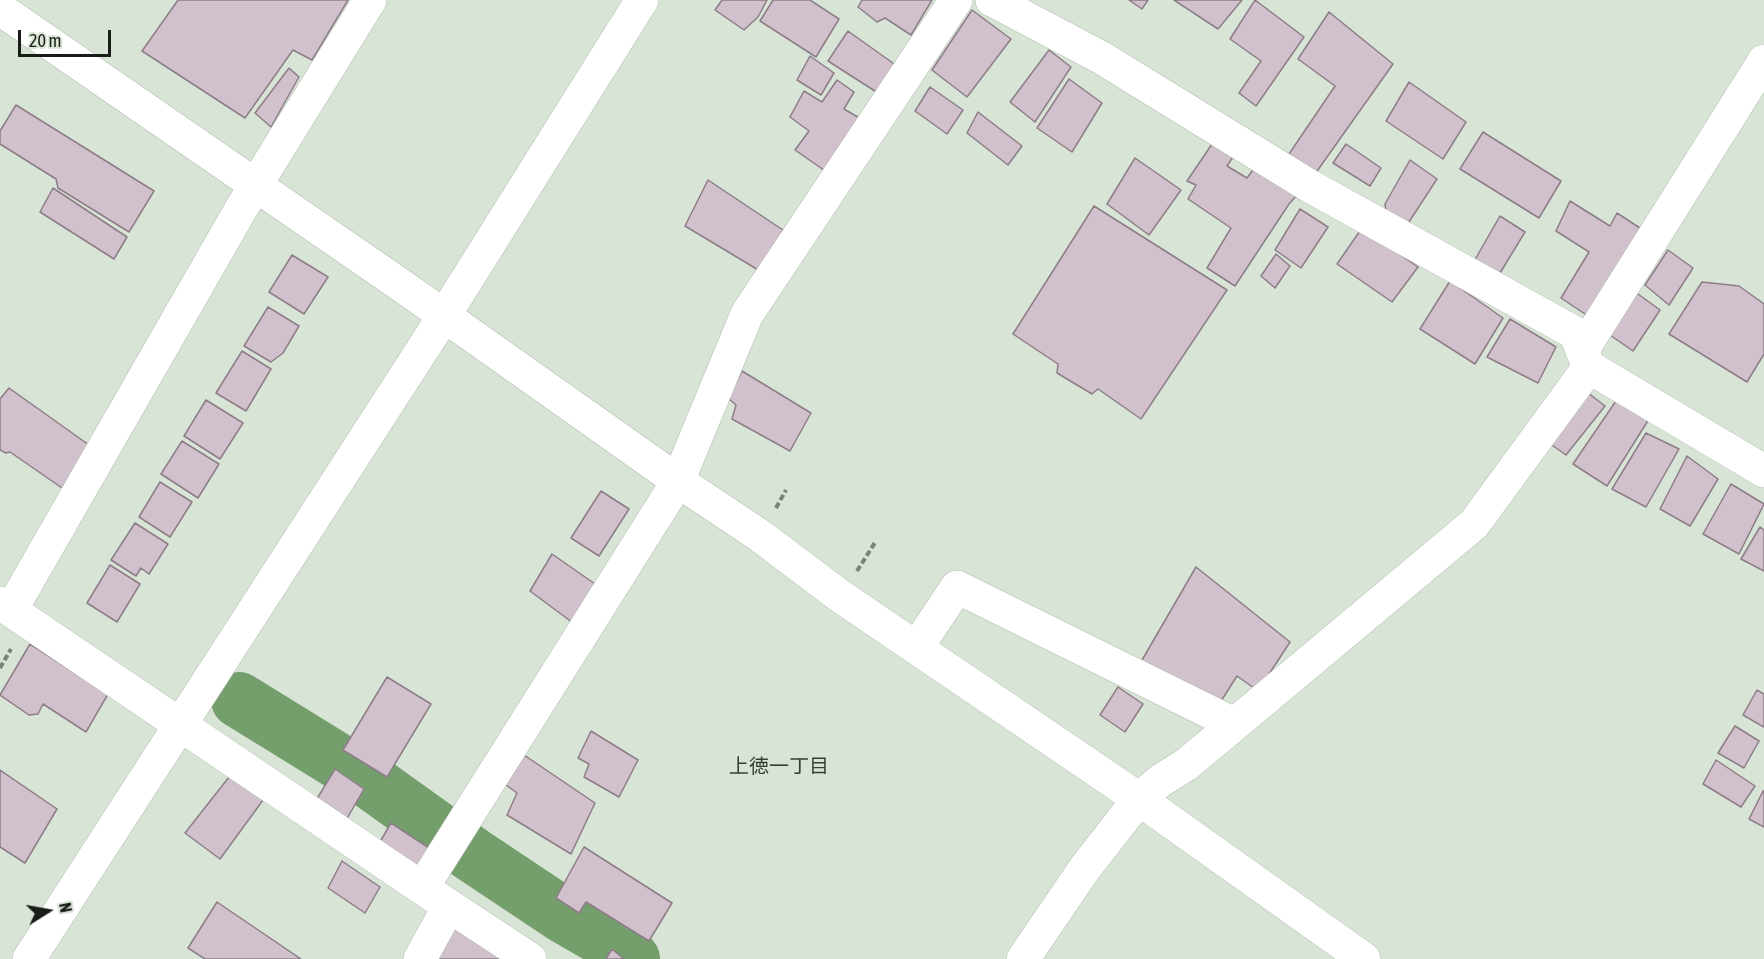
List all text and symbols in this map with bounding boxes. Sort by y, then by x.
scale bar [21,18,114,56]
text: 20 m [29,30,61,51]
district label: 上徳一丁目 [729,755,829,779]
north arrow [18,881,78,941]
text: N [56,901,75,914]

